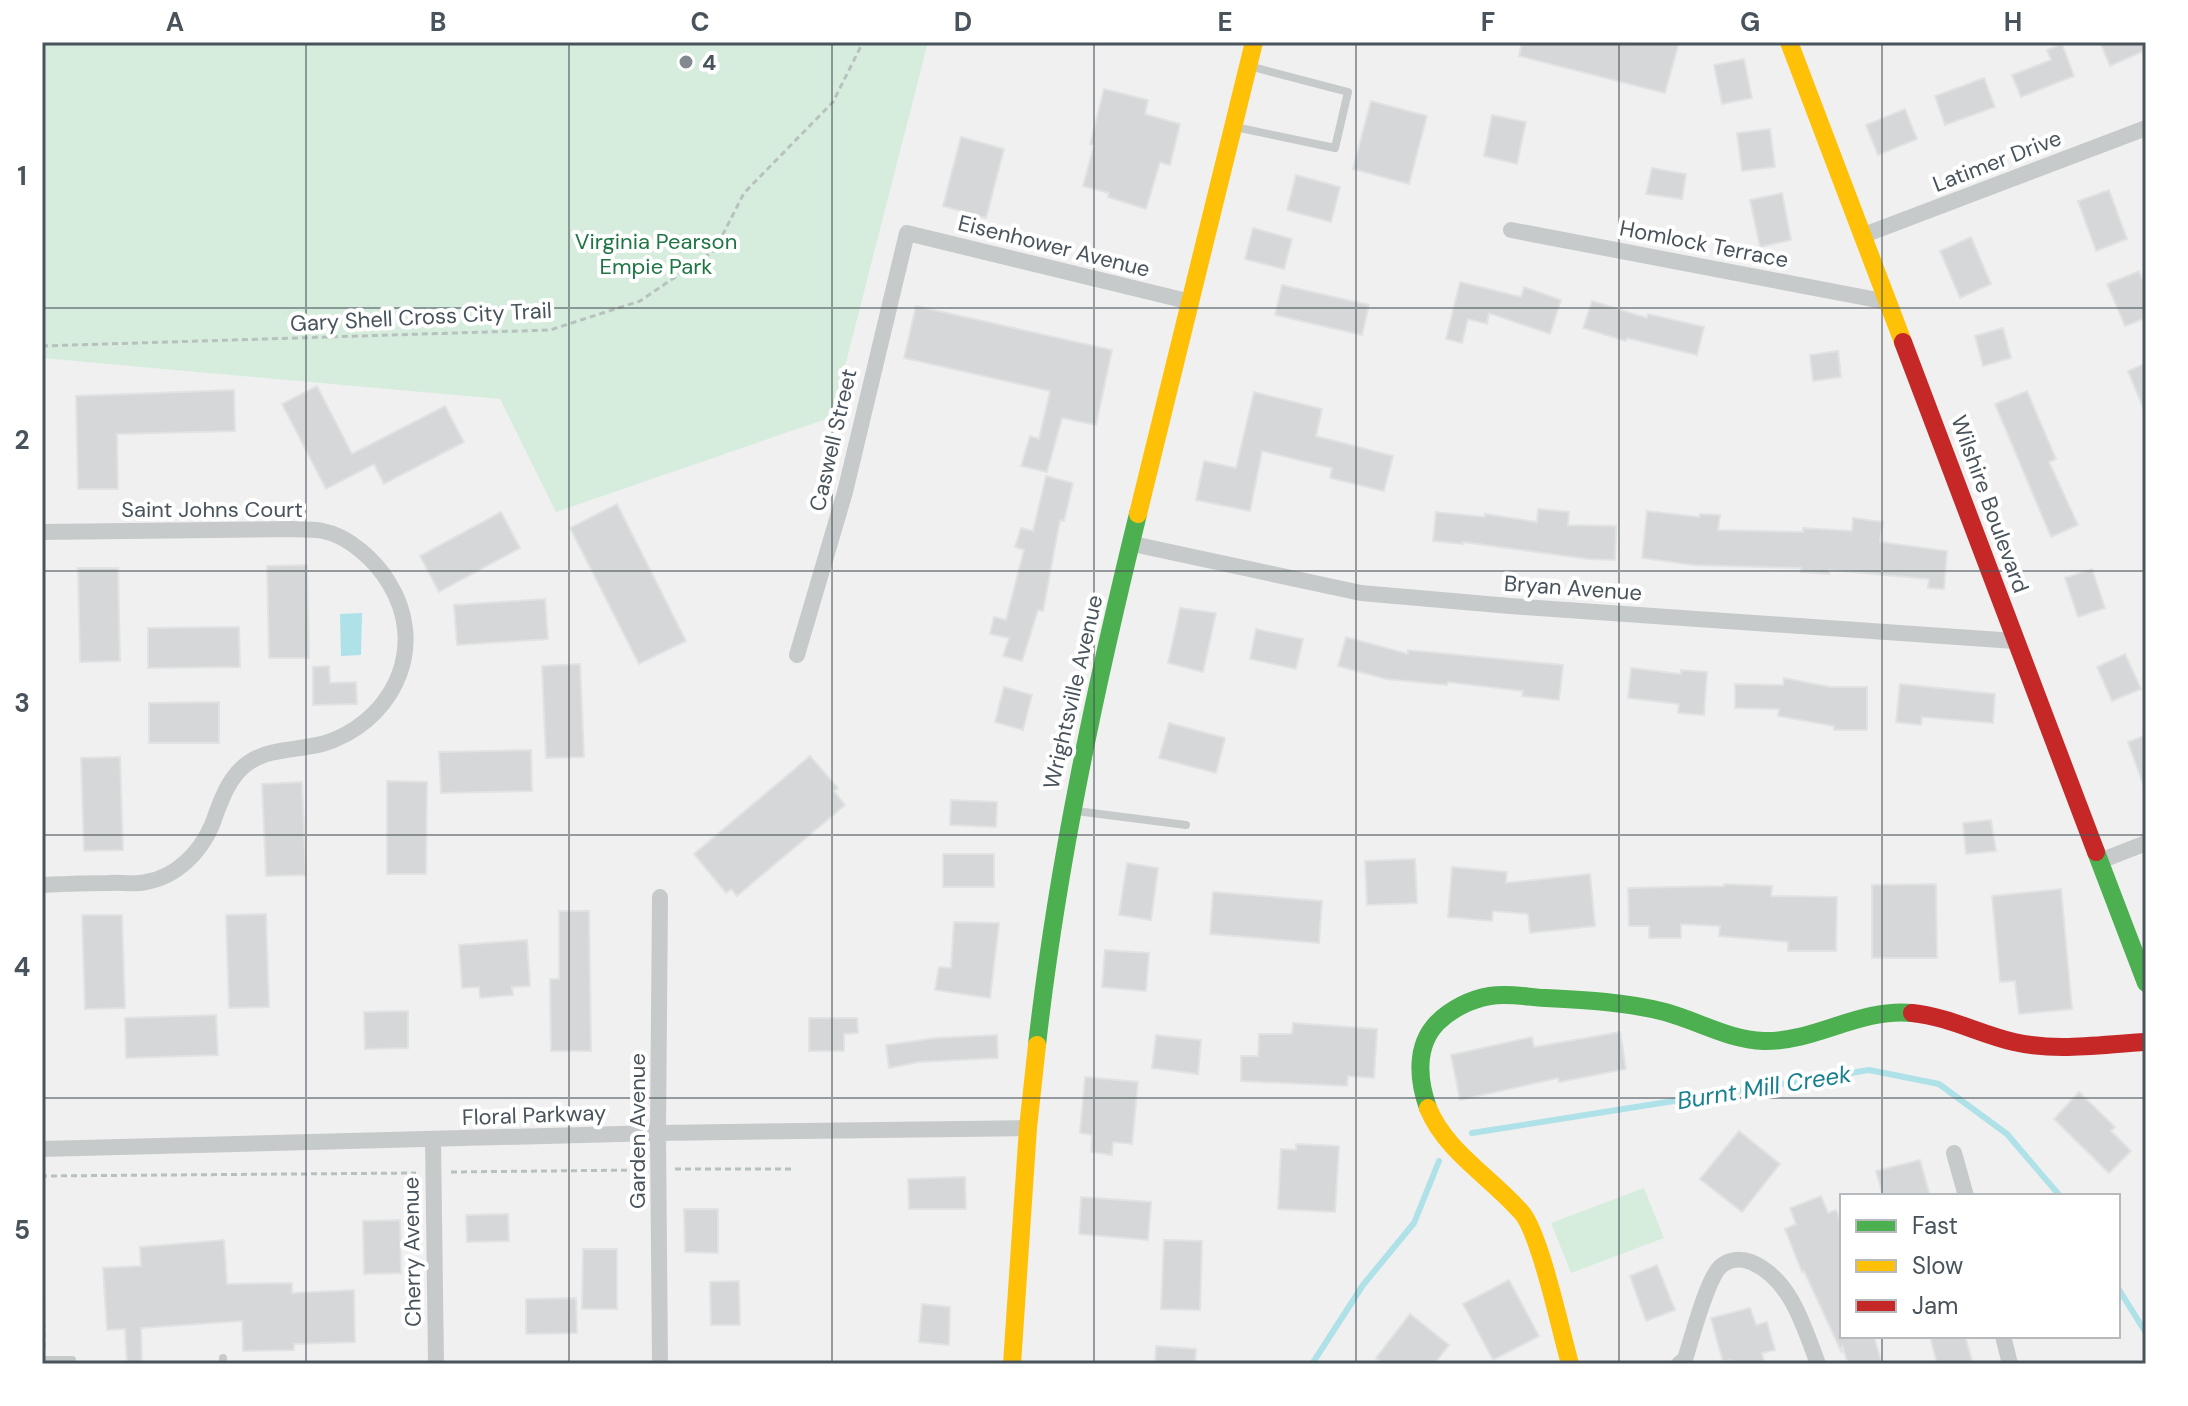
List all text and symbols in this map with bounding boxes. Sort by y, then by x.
text: A [166,5,184,39]
text: B [430,5,446,39]
text: C [690,5,710,39]
text: D [954,5,972,39]
text: E [1217,5,1233,39]
text: F [1481,5,1495,39]
text: G [1740,5,1760,39]
text: H [2004,5,2022,39]
place label: 4 [702,48,716,77]
marker: 4 [677,53,695,71]
street label: Latimer Drive [1929,123,2065,199]
text: 1 [17,159,27,193]
street label: Eisenhower Avenue [955,208,1153,284]
street label: Homlock Terrace [1617,213,1791,275]
park label: Virginia Pearson Empie Park [575,227,737,281]
street label: Gary Shell Cross City Trail [289,296,553,338]
street label: Caswell Street [803,366,863,514]
street label: Wilshire Boulevard [1944,411,2036,597]
text: 2 [14,423,30,457]
street label: Saint Johns Court [121,495,303,524]
street label: Bryan Avenue [1503,569,1643,607]
street label: Wrightsville Avenue [1037,592,1109,792]
text: 3 [14,686,30,720]
text: 4 [14,950,30,984]
street label: Garden Avenue [623,1053,652,1209]
water label: Burnt Mill Creek [1675,1058,1854,1116]
street label: Floral Parkway [461,1098,607,1132]
street label: Cherry Avenue [396,1177,428,1327]
legend [1840,1194,2120,1338]
text: Fast [1912,1210,1958,1241]
text: 5 [14,1213,30,1247]
text: Slow [1912,1250,1963,1281]
text: Jam [1912,1290,1958,1321]

